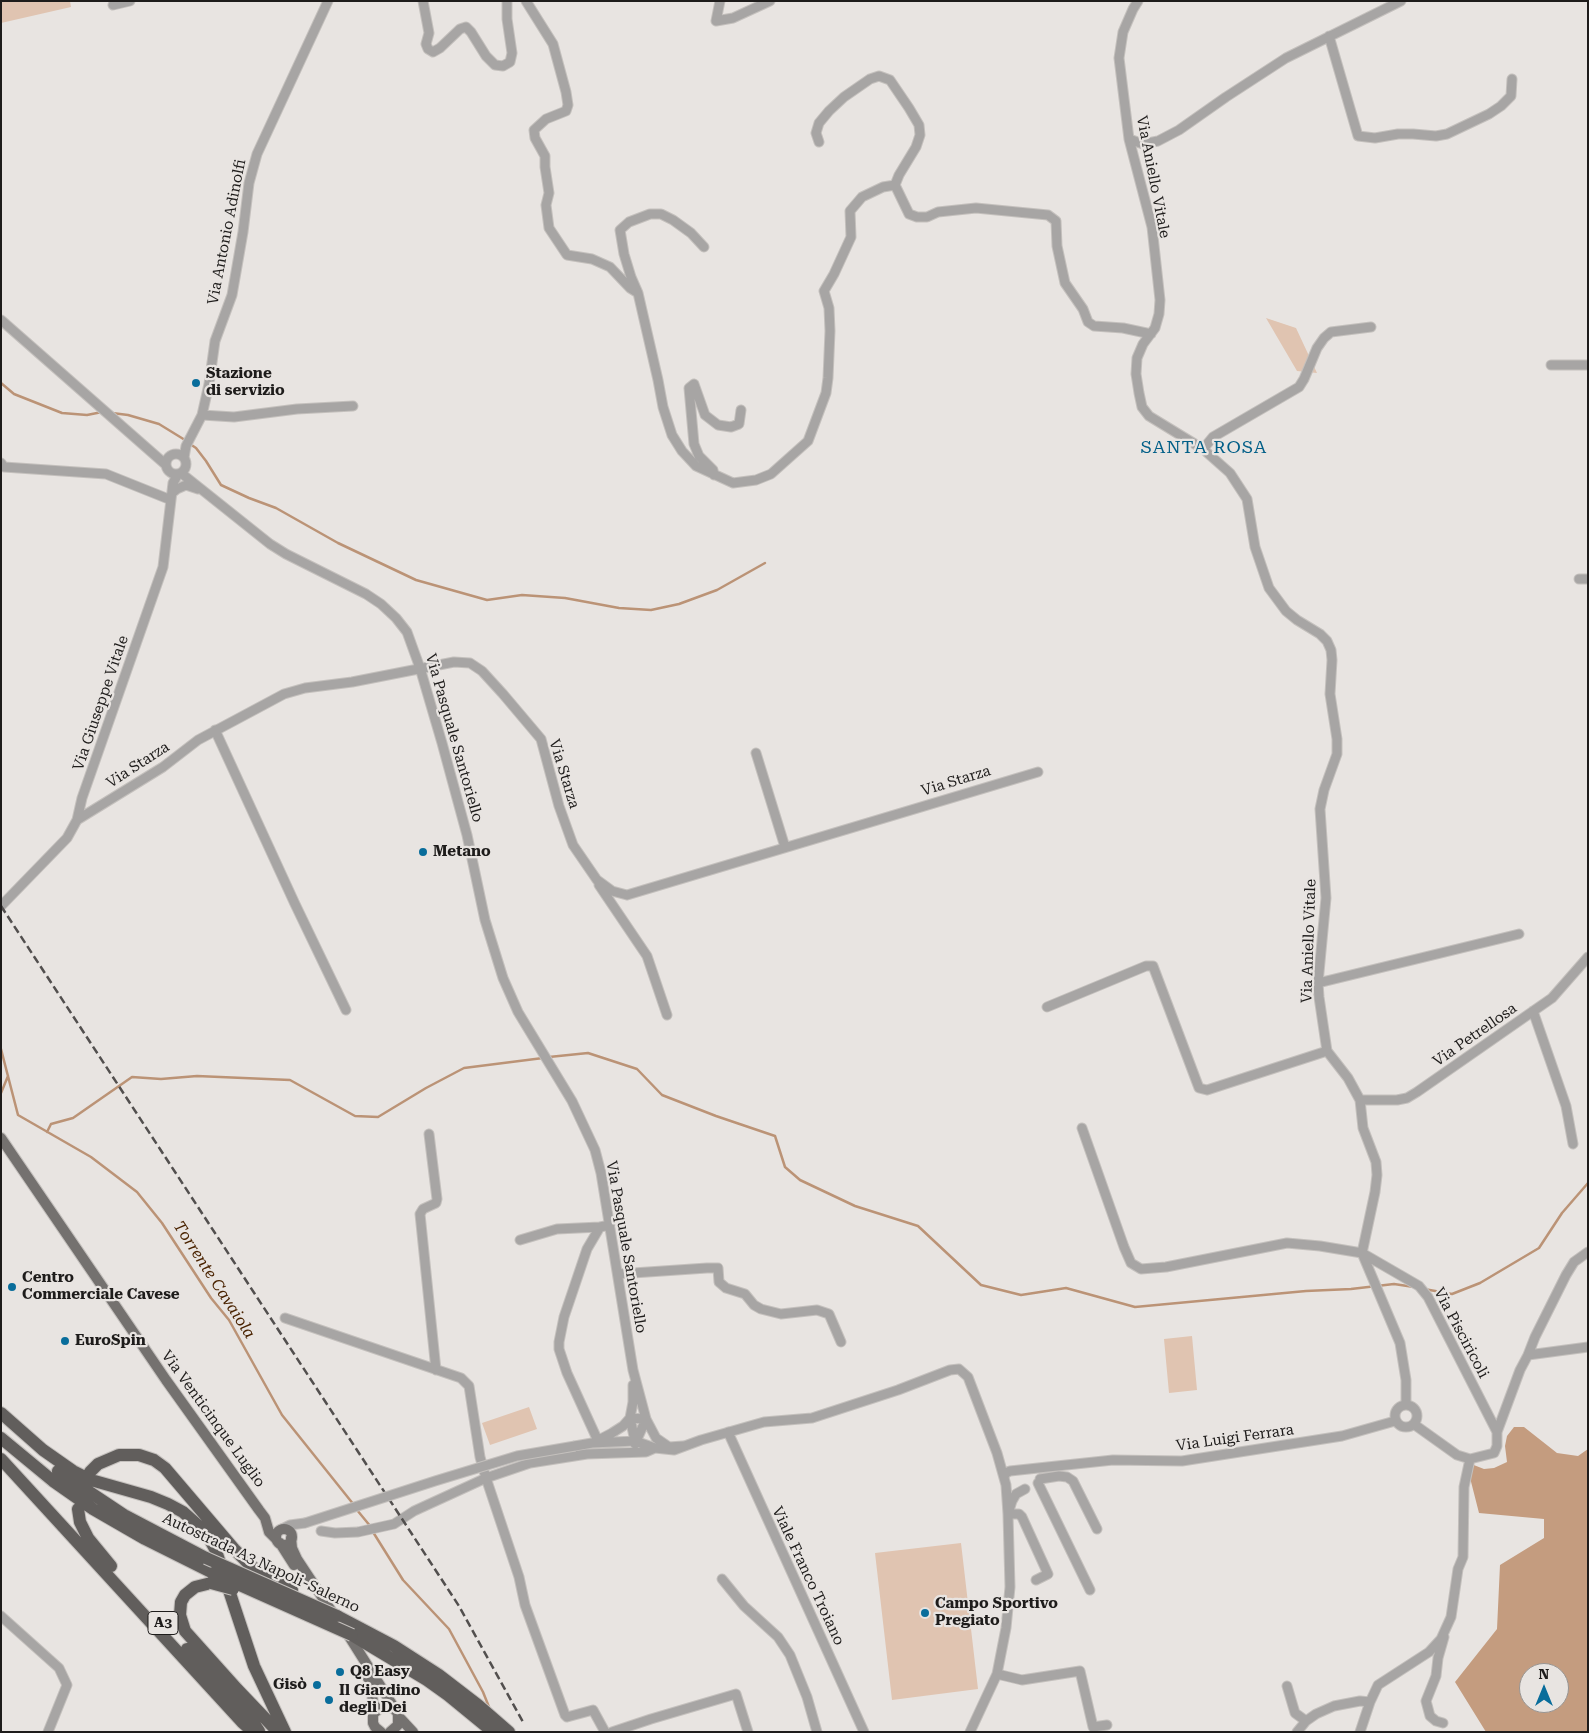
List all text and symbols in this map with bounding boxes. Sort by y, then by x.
street label: Via Aniello Vitale [1132,114,1174,240]
street label: Via Antonio Adinolfi [204,158,250,306]
place label: Stazione di servizio [206,365,285,400]
marker: Stazione di servizio [190,377,202,389]
district label: SANTA ROSA [1139,437,1269,459]
street label: Via Giuseppe Vitale [69,633,133,773]
street label: Via Pasquale Santoriello [421,652,487,824]
street label: Via Starza [545,737,583,811]
street label: Via Starza [103,738,173,792]
street label: Via Starza [919,762,993,800]
place label: Metano [433,843,491,861]
marker: Metano [417,846,429,858]
street label: Via Aniello Vitale [1298,879,1320,1003]
street label: Via Petrellosa [1430,999,1520,1071]
street label: Via Pasquale Santoriello [602,1159,650,1335]
water label: Torrente Cavaiola [169,1218,259,1342]
place label: Centro Commerciale Cavese [22,1269,180,1304]
marker: Centro Commerciale Cavese [6,1281,18,1293]
street label: Via Pisciricoli [1430,1285,1492,1381]
place label: EuroSpin [75,1332,146,1350]
marker: EuroSpin [59,1335,71,1347]
street label: Via Venticinque Luglio [157,1347,269,1491]
street label: Via Luigi Ferrara [1175,1421,1295,1455]
street label: Viale Franco Troiano [768,1504,848,1648]
street label: Autostrada A3 Napoli-Salerno [159,1509,363,1617]
place label: Campo Sportivo Pregiato [935,1595,1058,1630]
marker: Campo Sportivo Pregiato [919,1607,931,1619]
road number: A3 [148,1612,178,1635]
place label: Q8 Easy [350,1663,410,1681]
north arrow [1519,1663,1569,1713]
marker: Q8 Easy [334,1666,346,1678]
text: N [1539,1666,1549,1682]
place label: Gisò [273,1676,307,1694]
marker: Gisò [311,1679,323,1691]
place label: Il Giardino degli Dei [339,1682,420,1717]
marker: Il Giardino degli Dei [323,1694,335,1706]

